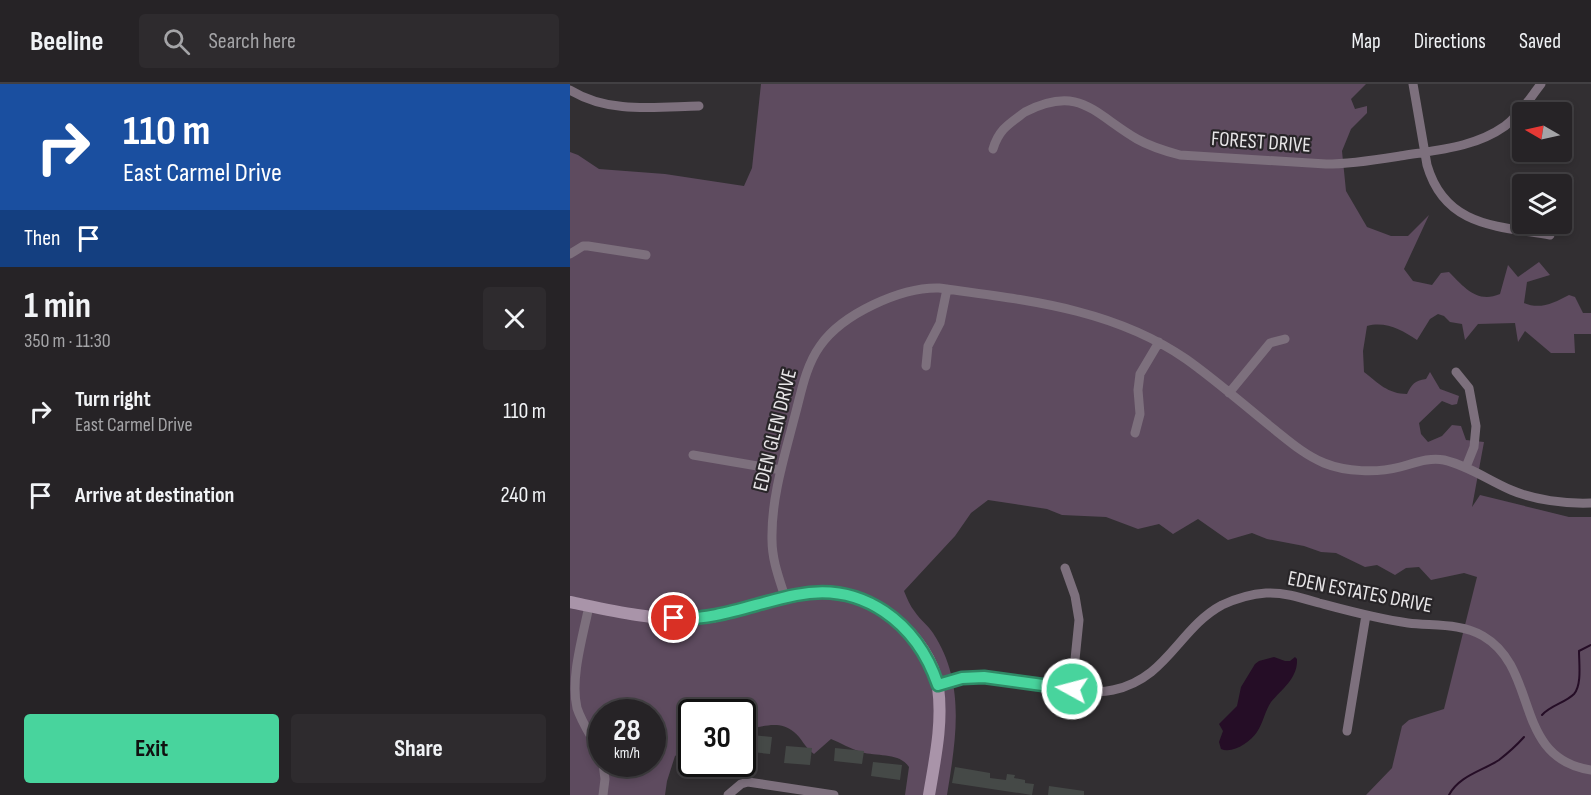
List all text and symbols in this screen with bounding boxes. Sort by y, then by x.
search box [139,14,559,68]
text: Beeline [30,25,103,58]
icon: search [160,25,193,58]
text: Search here [208,28,296,55]
text: Map [1351,29,1381,54]
text: Directions [1414,29,1486,54]
text: Saved [1519,29,1561,54]
north arrow [1512,102,1572,162]
map controls [1512,102,1572,234]
text: 110 m [123,106,210,157]
icon: right [24,108,102,186]
street label: FOREST DRIVE [1210,126,1312,158]
text: East Carmel Drive [123,157,282,189]
button: layers [1512,174,1572,234]
icon: arrive [72,222,105,255]
text: Then [24,225,60,252]
text: 1 min [24,285,91,328]
button: close [483,287,546,350]
text: 350 m · 11:30 [24,329,111,353]
street label: EDEN GLEN DRIVE [748,366,802,494]
text: Turn right [75,386,151,413]
icon: right [24,395,57,428]
text: 110 m [503,398,546,425]
text: East Carmel Drive [75,413,193,437]
icon: arrive [24,479,57,512]
text: Arrive at destination [75,482,234,509]
text: 240 m [500,482,546,509]
street label: EDEN ESTATES DRIVE [1286,566,1434,618]
pin [648,592,699,643]
icon: arrive [657,601,690,634]
position arrow [1040,657,1104,721]
speed limit sign: 30 [678,699,756,777]
text: 28 [613,713,641,749]
button: Exit [24,714,279,783]
button: Share [291,714,546,783]
text: km/h [614,744,640,763]

